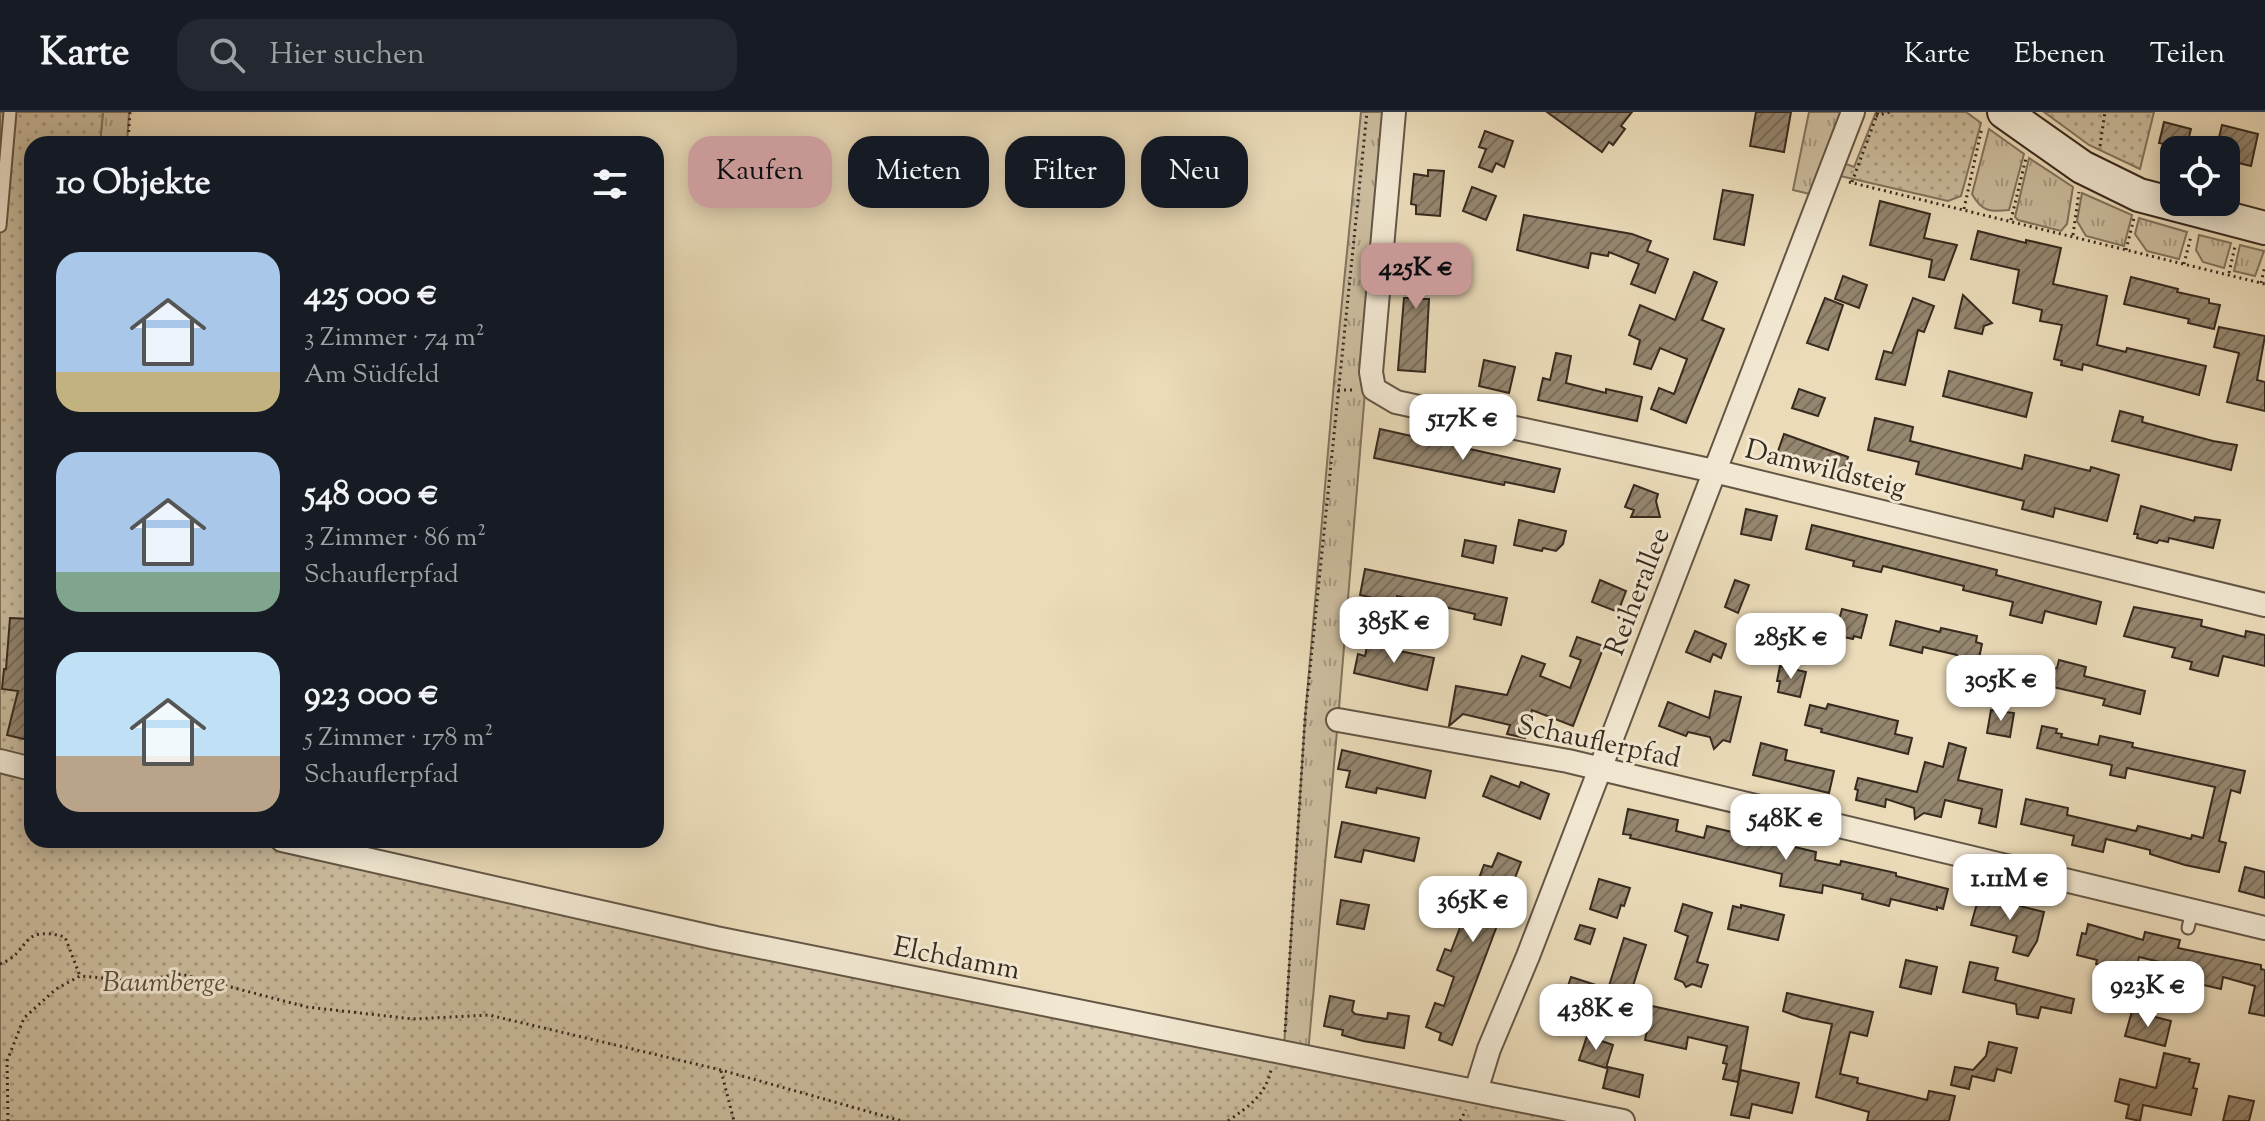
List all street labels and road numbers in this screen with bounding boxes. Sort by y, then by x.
street label: Damwildsteig [1741,431,1910,509]
street label: Reiherallee [1596,522,1682,662]
street label: Schauflerpfad [1513,706,1684,780]
street label: Elchdamm [890,928,1023,992]

